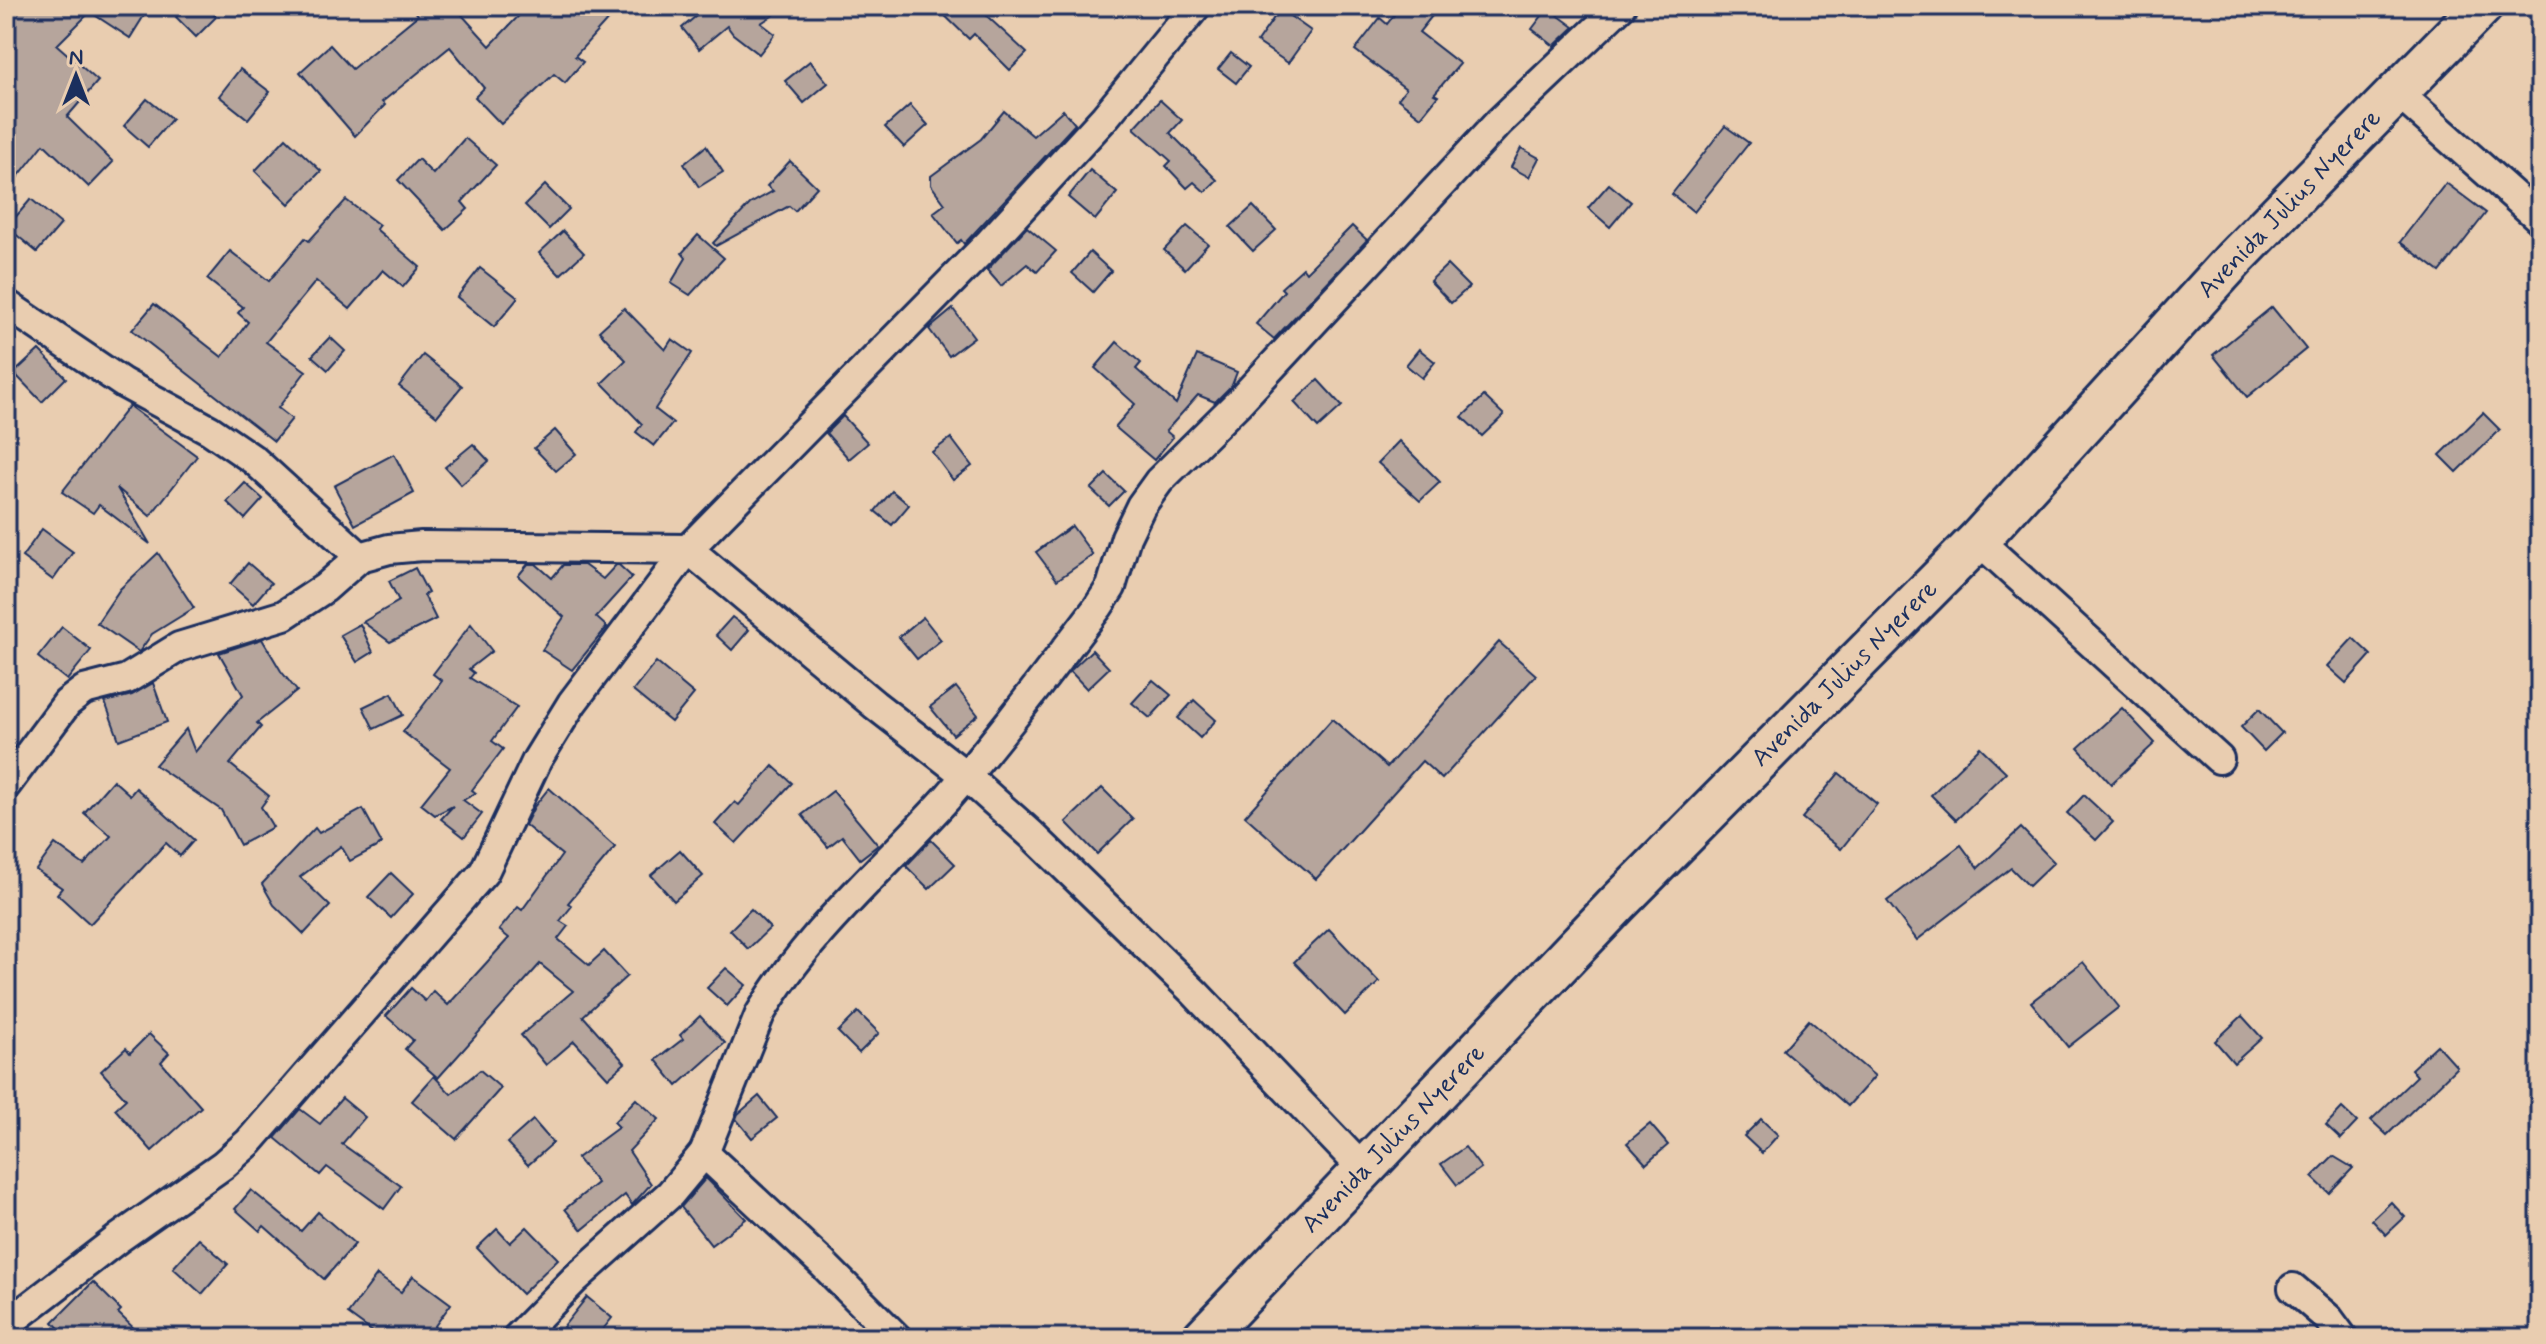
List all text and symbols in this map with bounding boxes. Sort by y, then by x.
north arrow [36,36,116,116]
text: N [69,44,83,72]
street label: Avenida Julius Nyerere [2191,102,2389,306]
street label: Avenida Julius Nyerere [1744,573,1946,775]
street label: Avenida Julius Nyerere [1295,1037,1493,1241]

